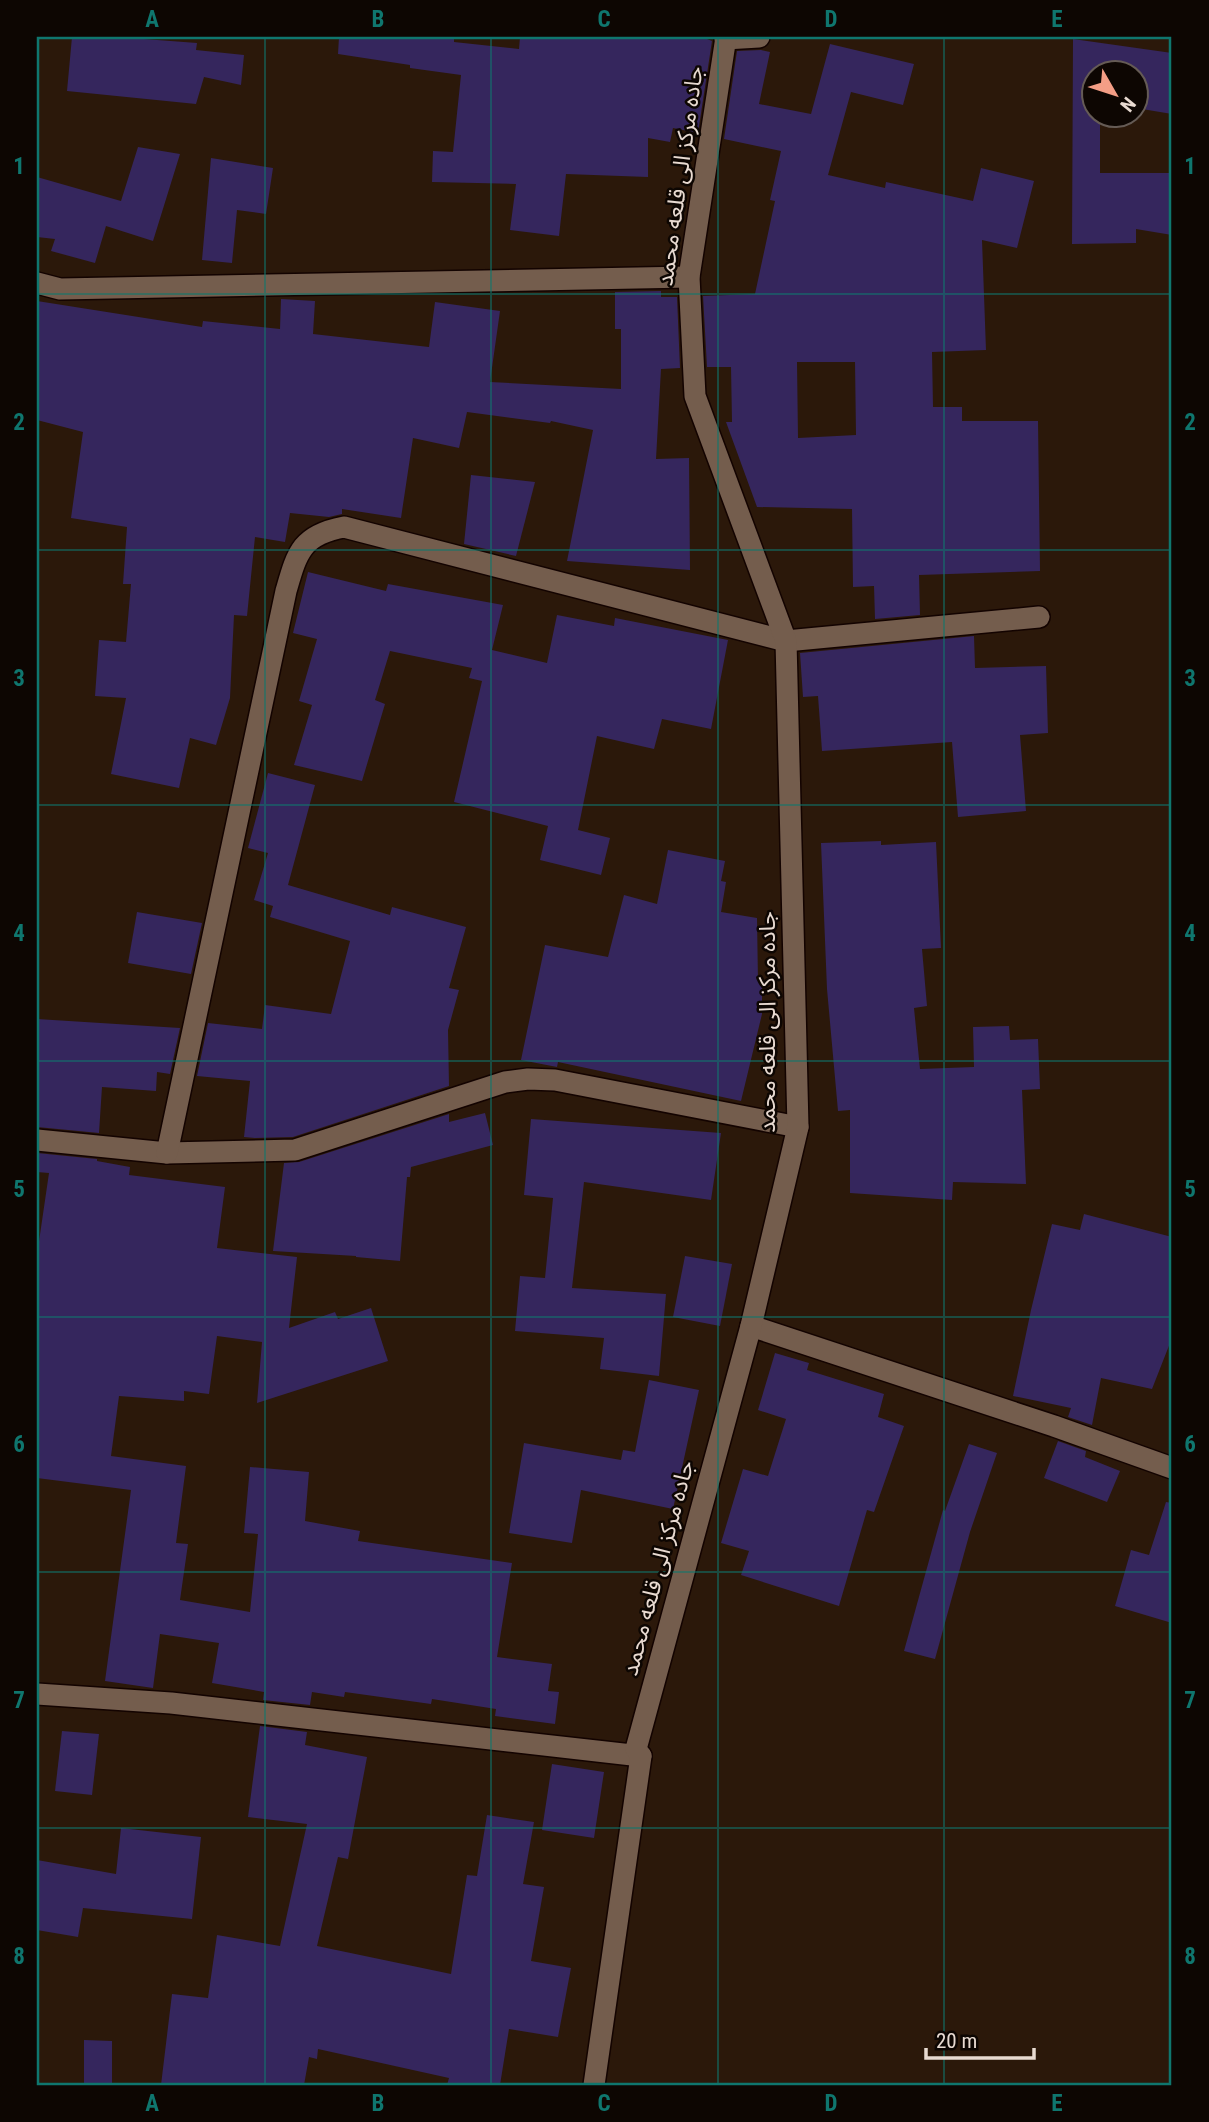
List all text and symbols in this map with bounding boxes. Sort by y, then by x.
text: A [145,6,159,33]
text: B [372,6,384,33]
text: C [597,6,611,33]
text: D [825,6,838,33]
text: E [1051,6,1063,33]
north arrow [1080,60,1150,130]
street label: جاده مرکز الی قلعه محمد [651,64,709,288]
text: N [1115,93,1140,116]
text: 1 [13,153,25,180]
text: 1 [1184,153,1196,180]
text: 2 [13,409,25,436]
text: 2 [1184,409,1196,436]
text: 3 [13,665,25,692]
text: 3 [1184,665,1196,692]
street label: جاده مرکز الی قلعه محمد [754,911,781,1133]
text: 4 [13,920,25,947]
text: 4 [1184,920,1196,947]
text: 5 [13,1176,25,1203]
text: 5 [1184,1176,1196,1203]
text: 6 [13,1431,25,1458]
text: 6 [1184,1431,1196,1458]
street label: جاده مرکز الی قلعه محمد [616,1458,700,1678]
text: 7 [13,1687,25,1714]
text: 7 [1184,1687,1196,1714]
text: 8 [13,1943,25,1970]
text: 8 [1184,1943,1196,1970]
scale bar [926,2017,1034,2061]
text: 20 m [936,2029,977,2053]
text: A [145,2090,159,2117]
text: B [372,2090,384,2117]
text: C [597,2090,611,2117]
text: D [825,2090,838,2117]
text: E [1051,2090,1063,2117]

